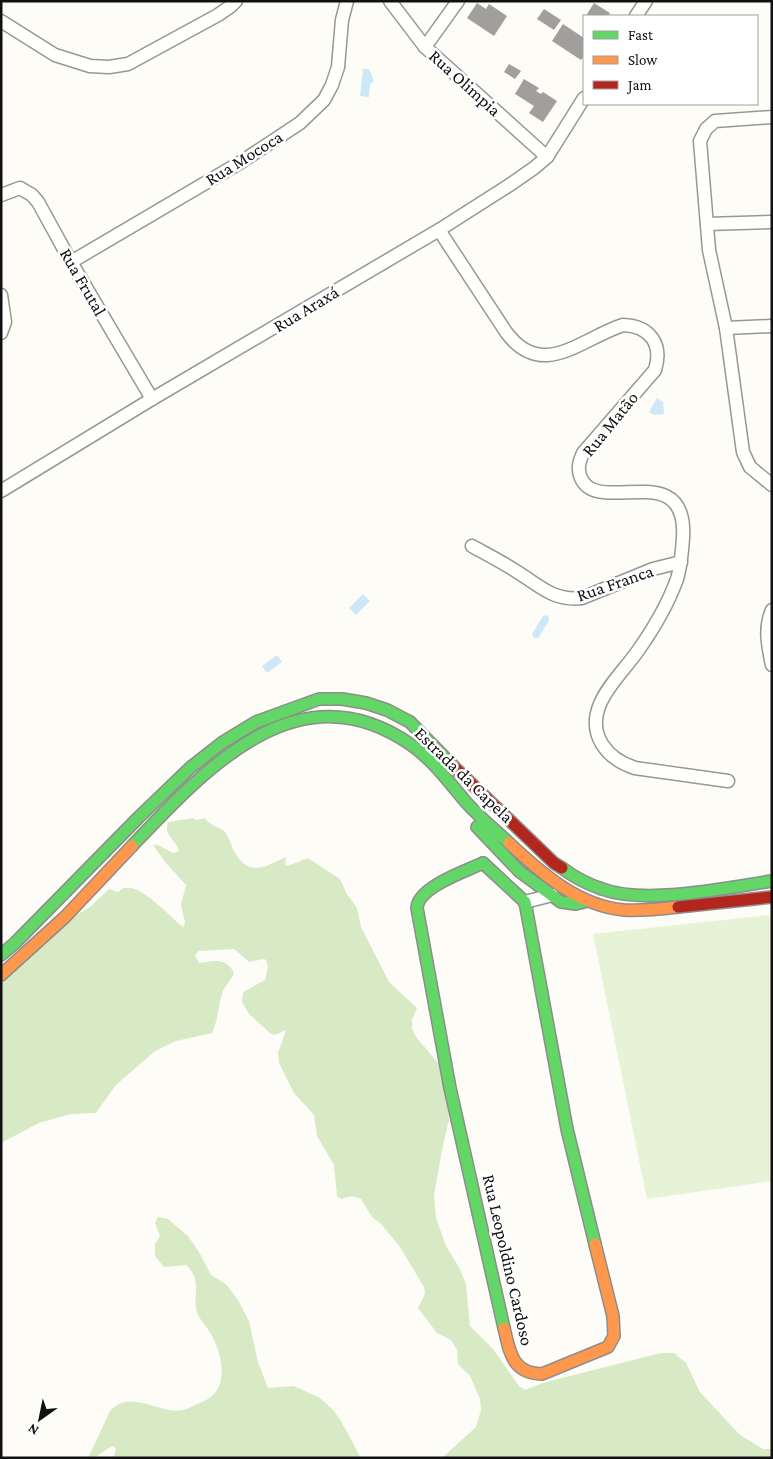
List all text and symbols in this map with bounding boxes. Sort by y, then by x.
legend [583,15,758,105]
text: Fast [628,27,654,43]
street label: Rua Olimpia [425,46,505,120]
text: Slow [628,52,658,68]
text: Jam [626,77,651,94]
street label: Rua Mococa [202,126,286,190]
street label: Rua Frutal [56,245,110,320]
street label: Rua Araxá [270,282,342,336]
street label: Rua Matão [578,388,642,460]
street label: Rua Franca [574,561,656,605]
street label: Estrada da Capela [411,723,517,827]
street label: Rua Leopoldino Cardoso [479,1172,537,1348]
north arrow [15,1394,65,1444]
text: N [24,1420,41,1439]

